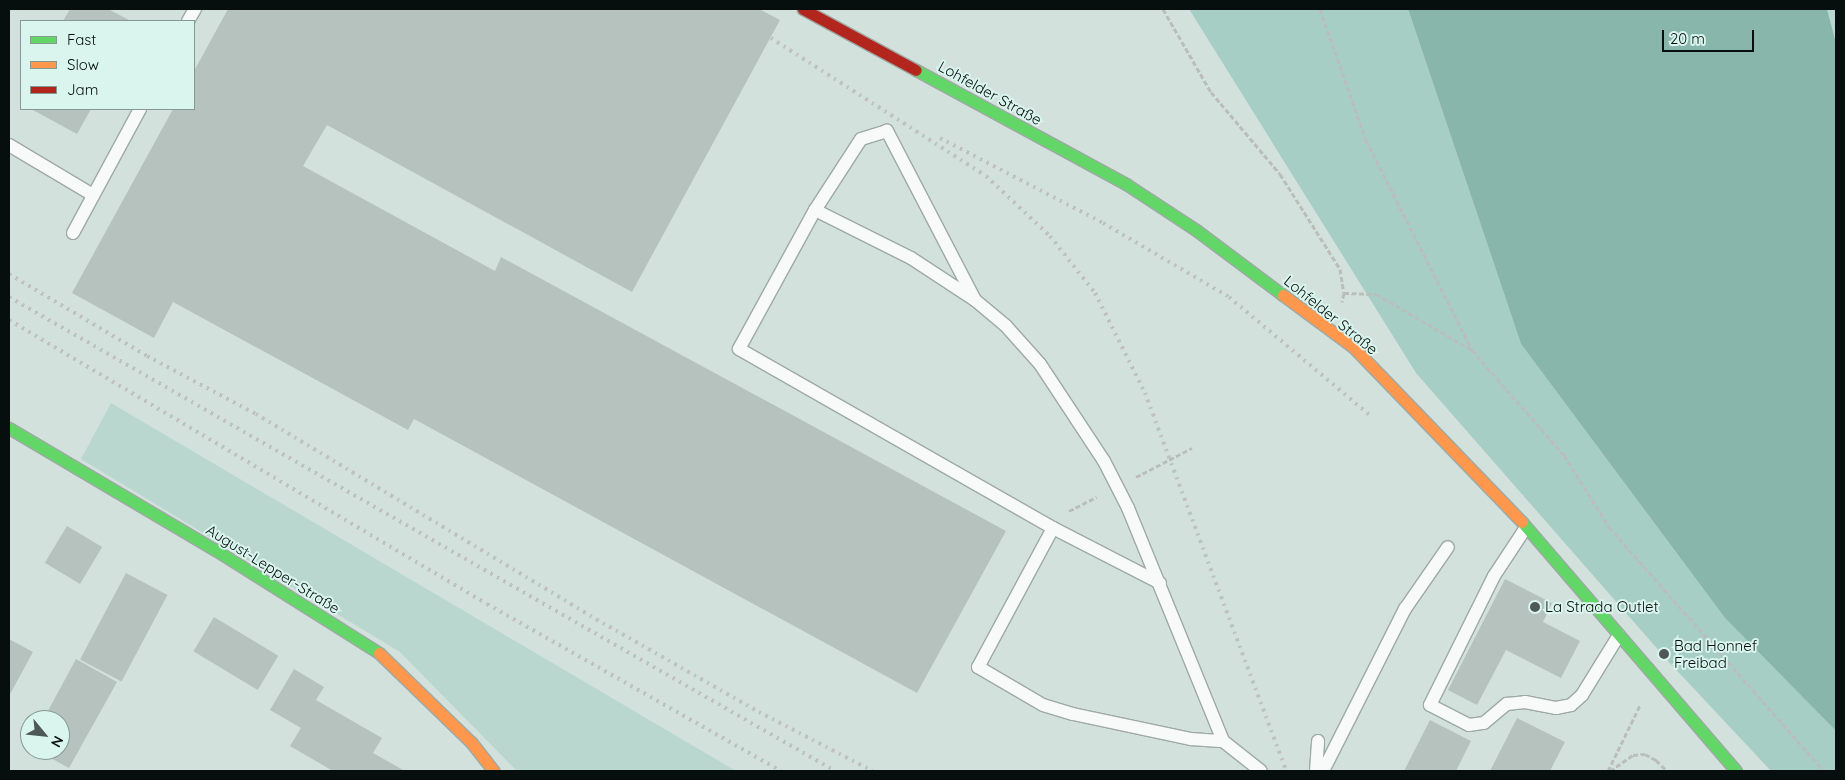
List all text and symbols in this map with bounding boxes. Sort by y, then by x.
legend [20,20,195,110]
scale bar [1665,20,1758,52]
text: 20 m [1670,29,1705,48]
text: Fast [67,30,96,49]
text: Slow [67,55,99,74]
street label: Lohfelder Straße [935,57,1045,129]
text: Jam [67,80,98,99]
street label: Lohfelder Straße [1281,272,1381,358]
street label: August-Lepper-Straße [203,521,343,617]
place label: La Strada Outlet [1545,598,1659,616]
marker: La Strada Outlet [1529,601,1541,613]
place label: Bad Honnef Freibad [1674,636,1757,671]
marker: Bad Honnef Freibad [1658,648,1670,660]
north arrow [20,710,70,760]
text: N [47,733,68,750]

